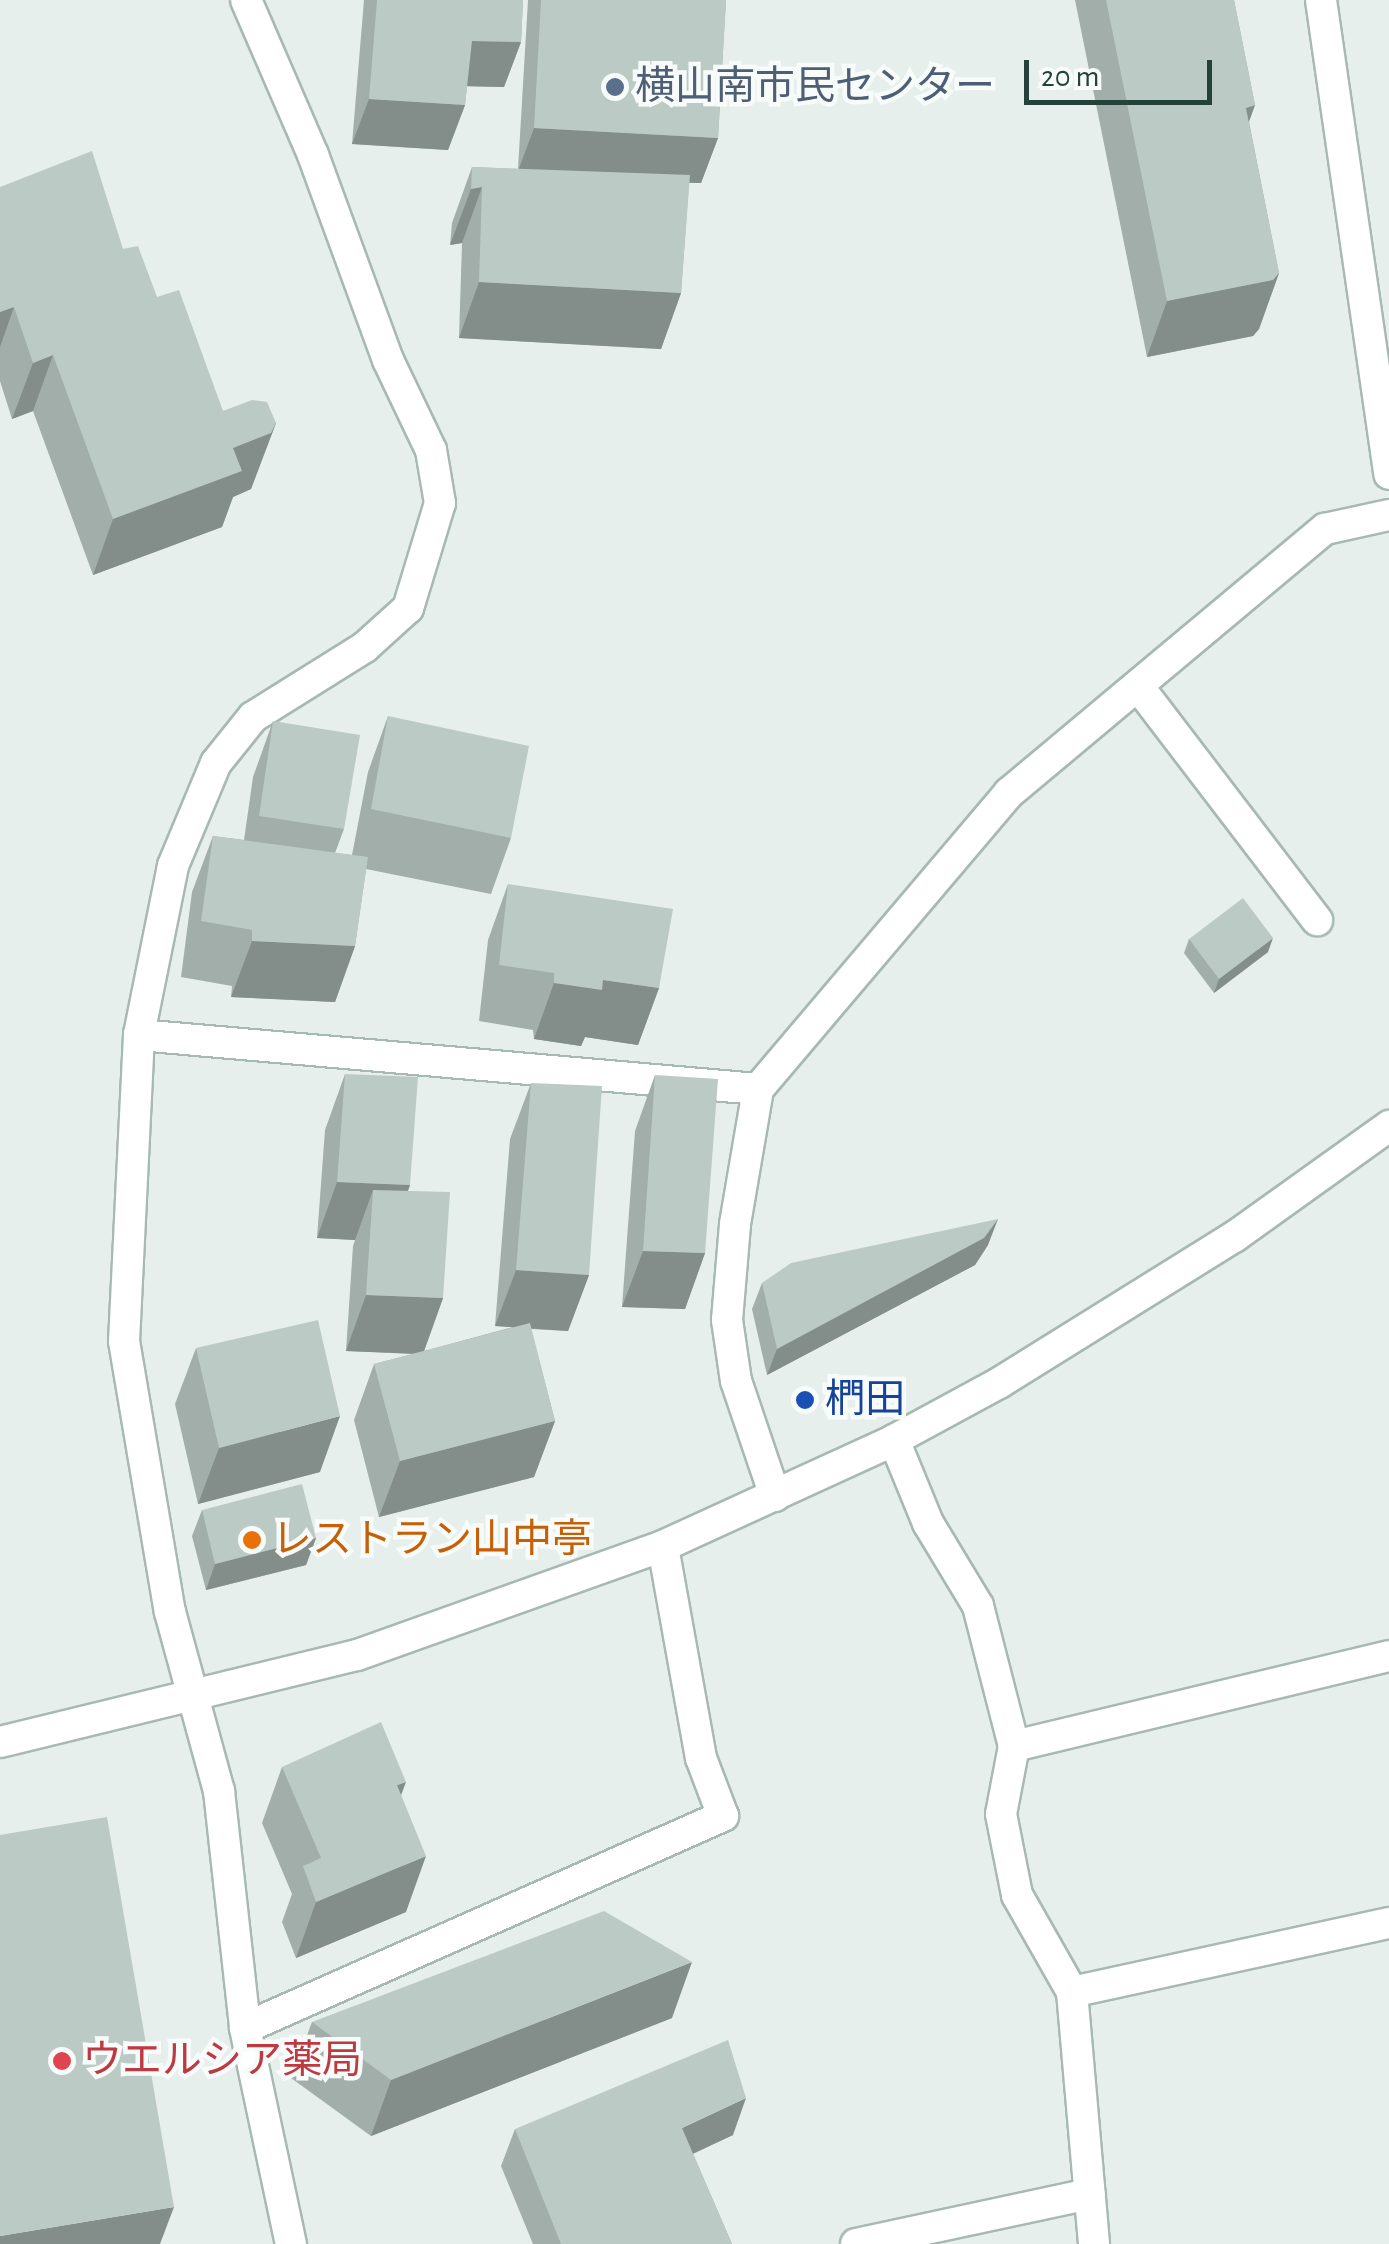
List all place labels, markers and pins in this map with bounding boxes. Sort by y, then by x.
place label: 横山南市民センター [635,63,995,111]
marker: 横山南市民センター [604,76,626,98]
place label: 椚田 [825,1376,905,1424]
marker: 椚田 [794,1389,816,1411]
place label: レストラン山中亭 [272,1516,592,1564]
marker: レストラン山中亭 [241,1529,263,1551]
place label: ウエルシア薬局 [82,2037,362,2085]
marker: ウエルシア薬局 [51,2050,73,2072]

